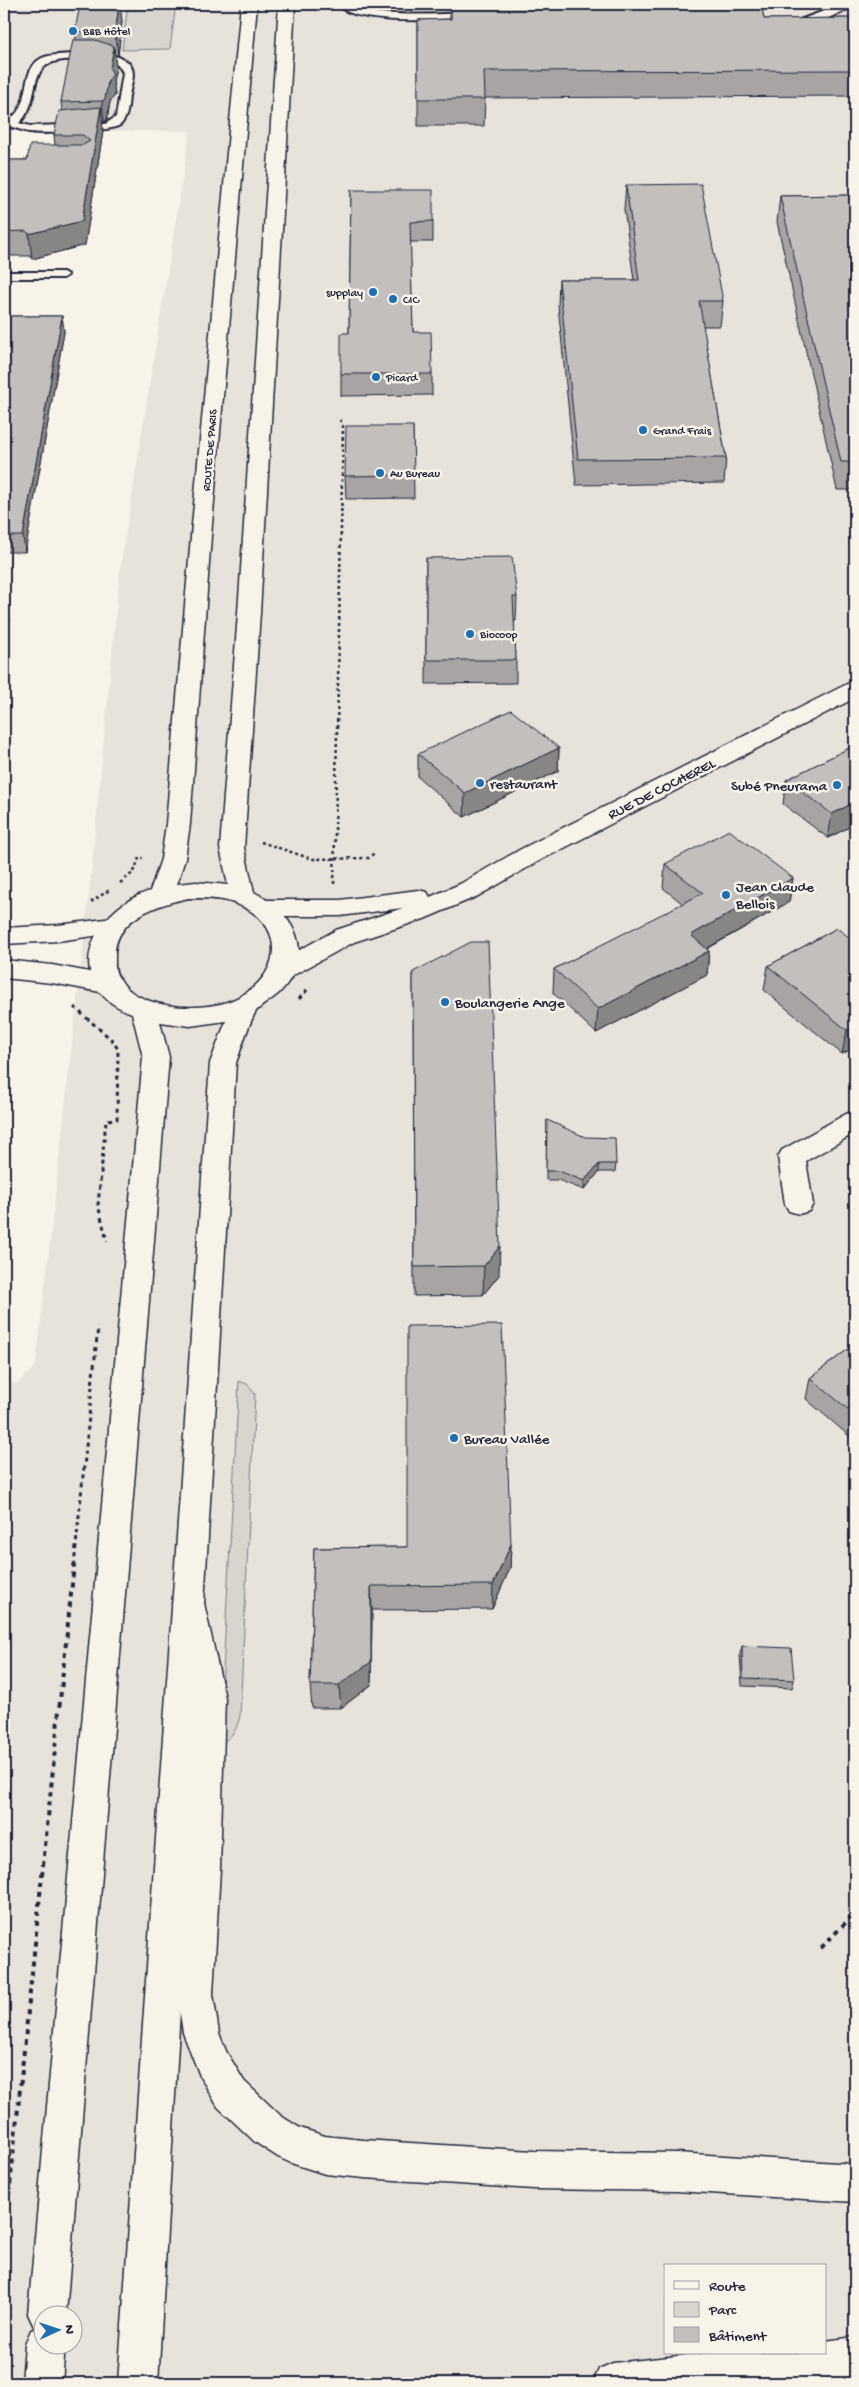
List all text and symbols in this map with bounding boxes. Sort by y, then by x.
marker: B&B Hôtel [67,25,79,37]
place label: B&B Hôtel [82,26,131,40]
marker: supplay [367,286,379,298]
place label: supplay [326,287,363,301]
marker: CIC [387,293,399,305]
place label: CIC [403,294,420,308]
marker: Picard [370,371,382,383]
place label: Picard [385,372,418,386]
street label: ROUTE DE PARIS [200,408,222,492]
marker: Grand Frais [637,424,649,436]
place label: Grand Frais [653,425,712,439]
marker: Au Bureau [374,467,386,479]
place label: Au Bureau [390,468,440,482]
marker: Biocoop [464,628,476,640]
place label: Biocoop [479,629,518,643]
street label: RUE DE COCHEREL [605,755,719,825]
place label: restaurant [490,776,559,794]
marker: restaurant [474,777,486,789]
place label: Subé Pneurama [731,778,828,796]
marker: Subé Pneurama [831,779,843,791]
place label: Jean Claude Bellois [735,879,814,914]
marker: Jean Claude Bellois [720,889,732,901]
place label: Boulangerie Ange [454,995,565,1013]
marker: Boulangerie Ange [439,996,451,1008]
place label: Bureau Vallée [463,1431,550,1449]
marker: Bureau Vallée [448,1432,460,1444]
legend [664,2264,826,2354]
text: Route [709,2278,746,2296]
text: Parc [708,2302,737,2320]
north arrow [32,2304,82,2354]
text: N [60,2324,77,2334]
text: Bâtiment [708,2328,768,2346]

